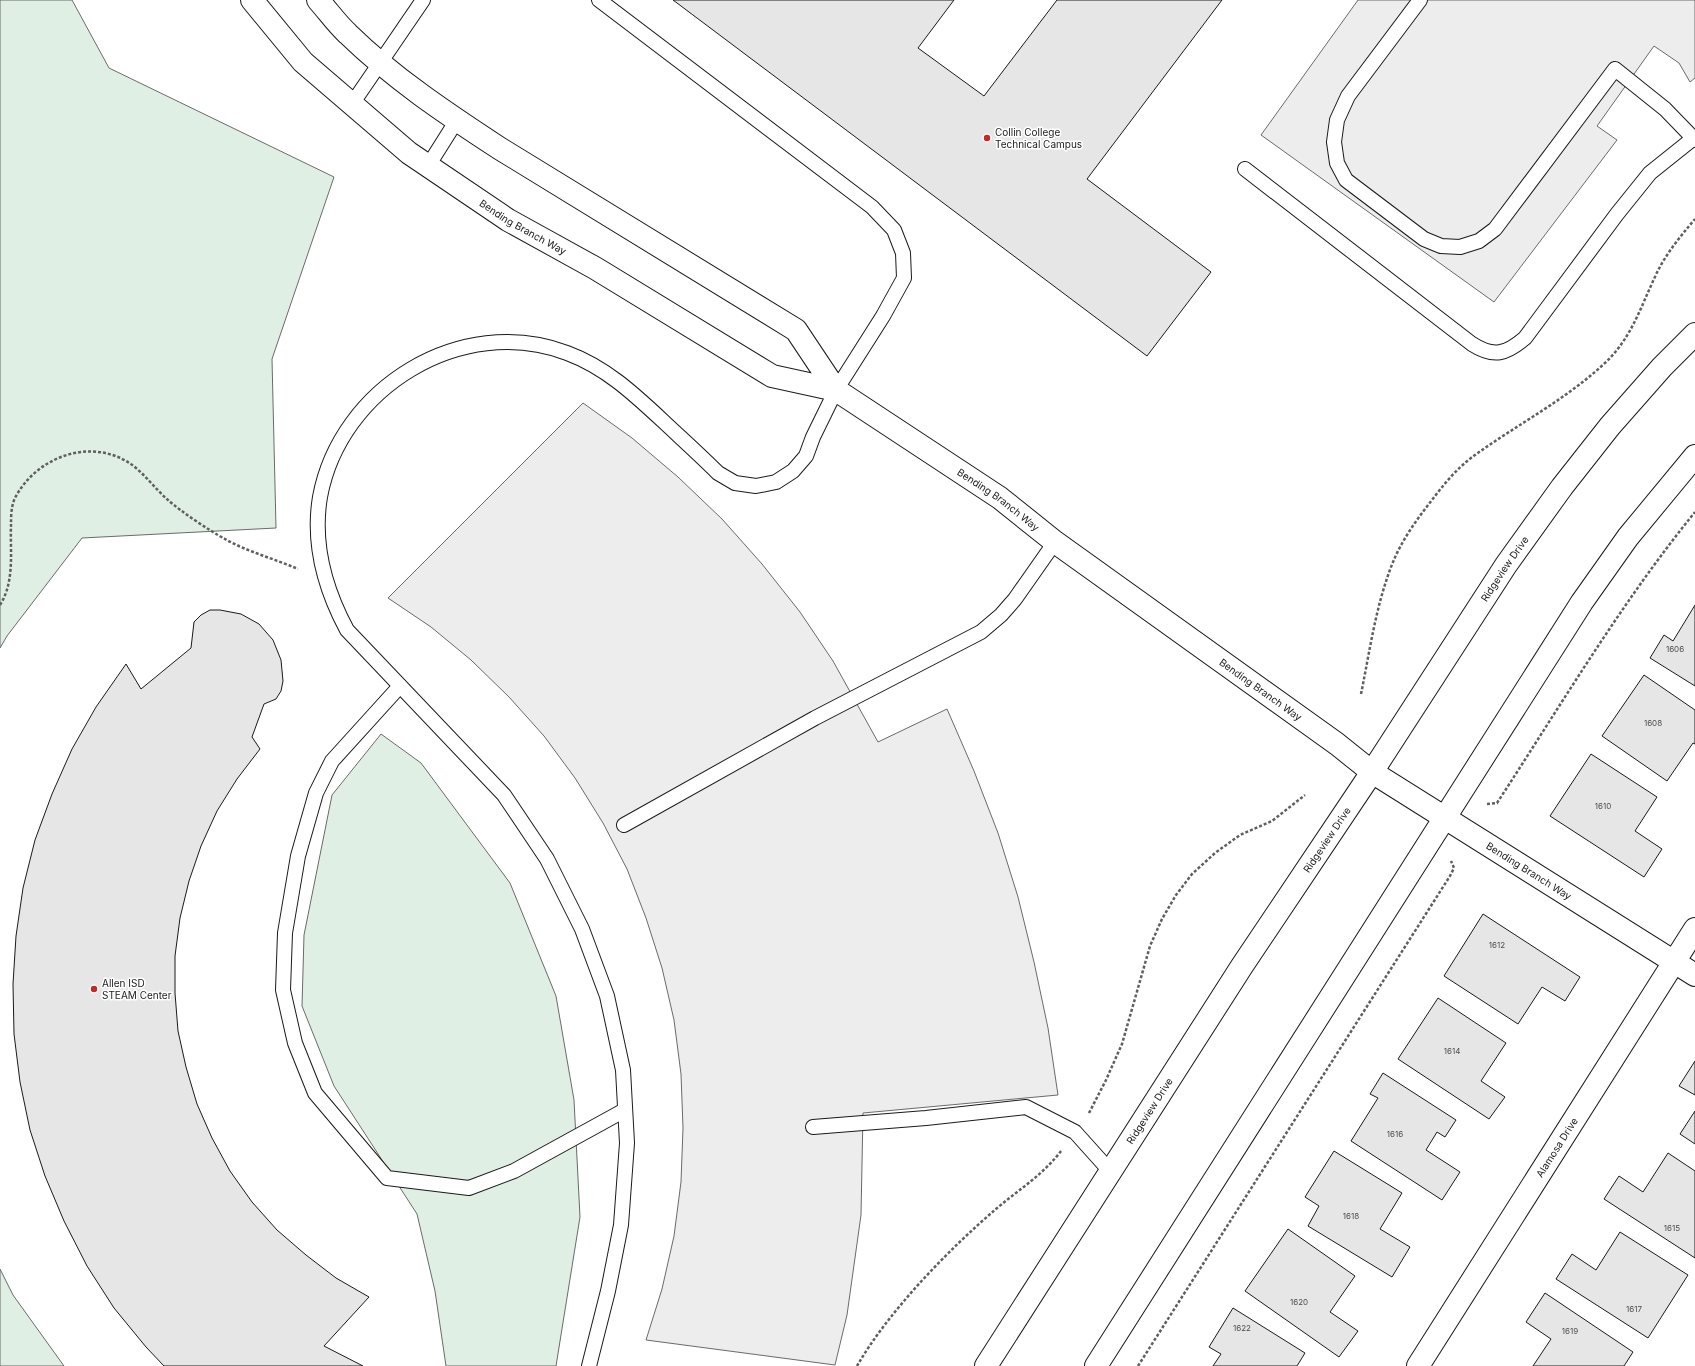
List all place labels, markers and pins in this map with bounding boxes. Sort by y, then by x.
place label: Collin College Technical Campus [995,126,1082,150]
marker: Collin College Technical Campus [982,133,992,143]
place label: Allen ISD STEAM Center [102,977,172,1001]
marker: Allen ISD STEAM Center [89,984,99,994]

